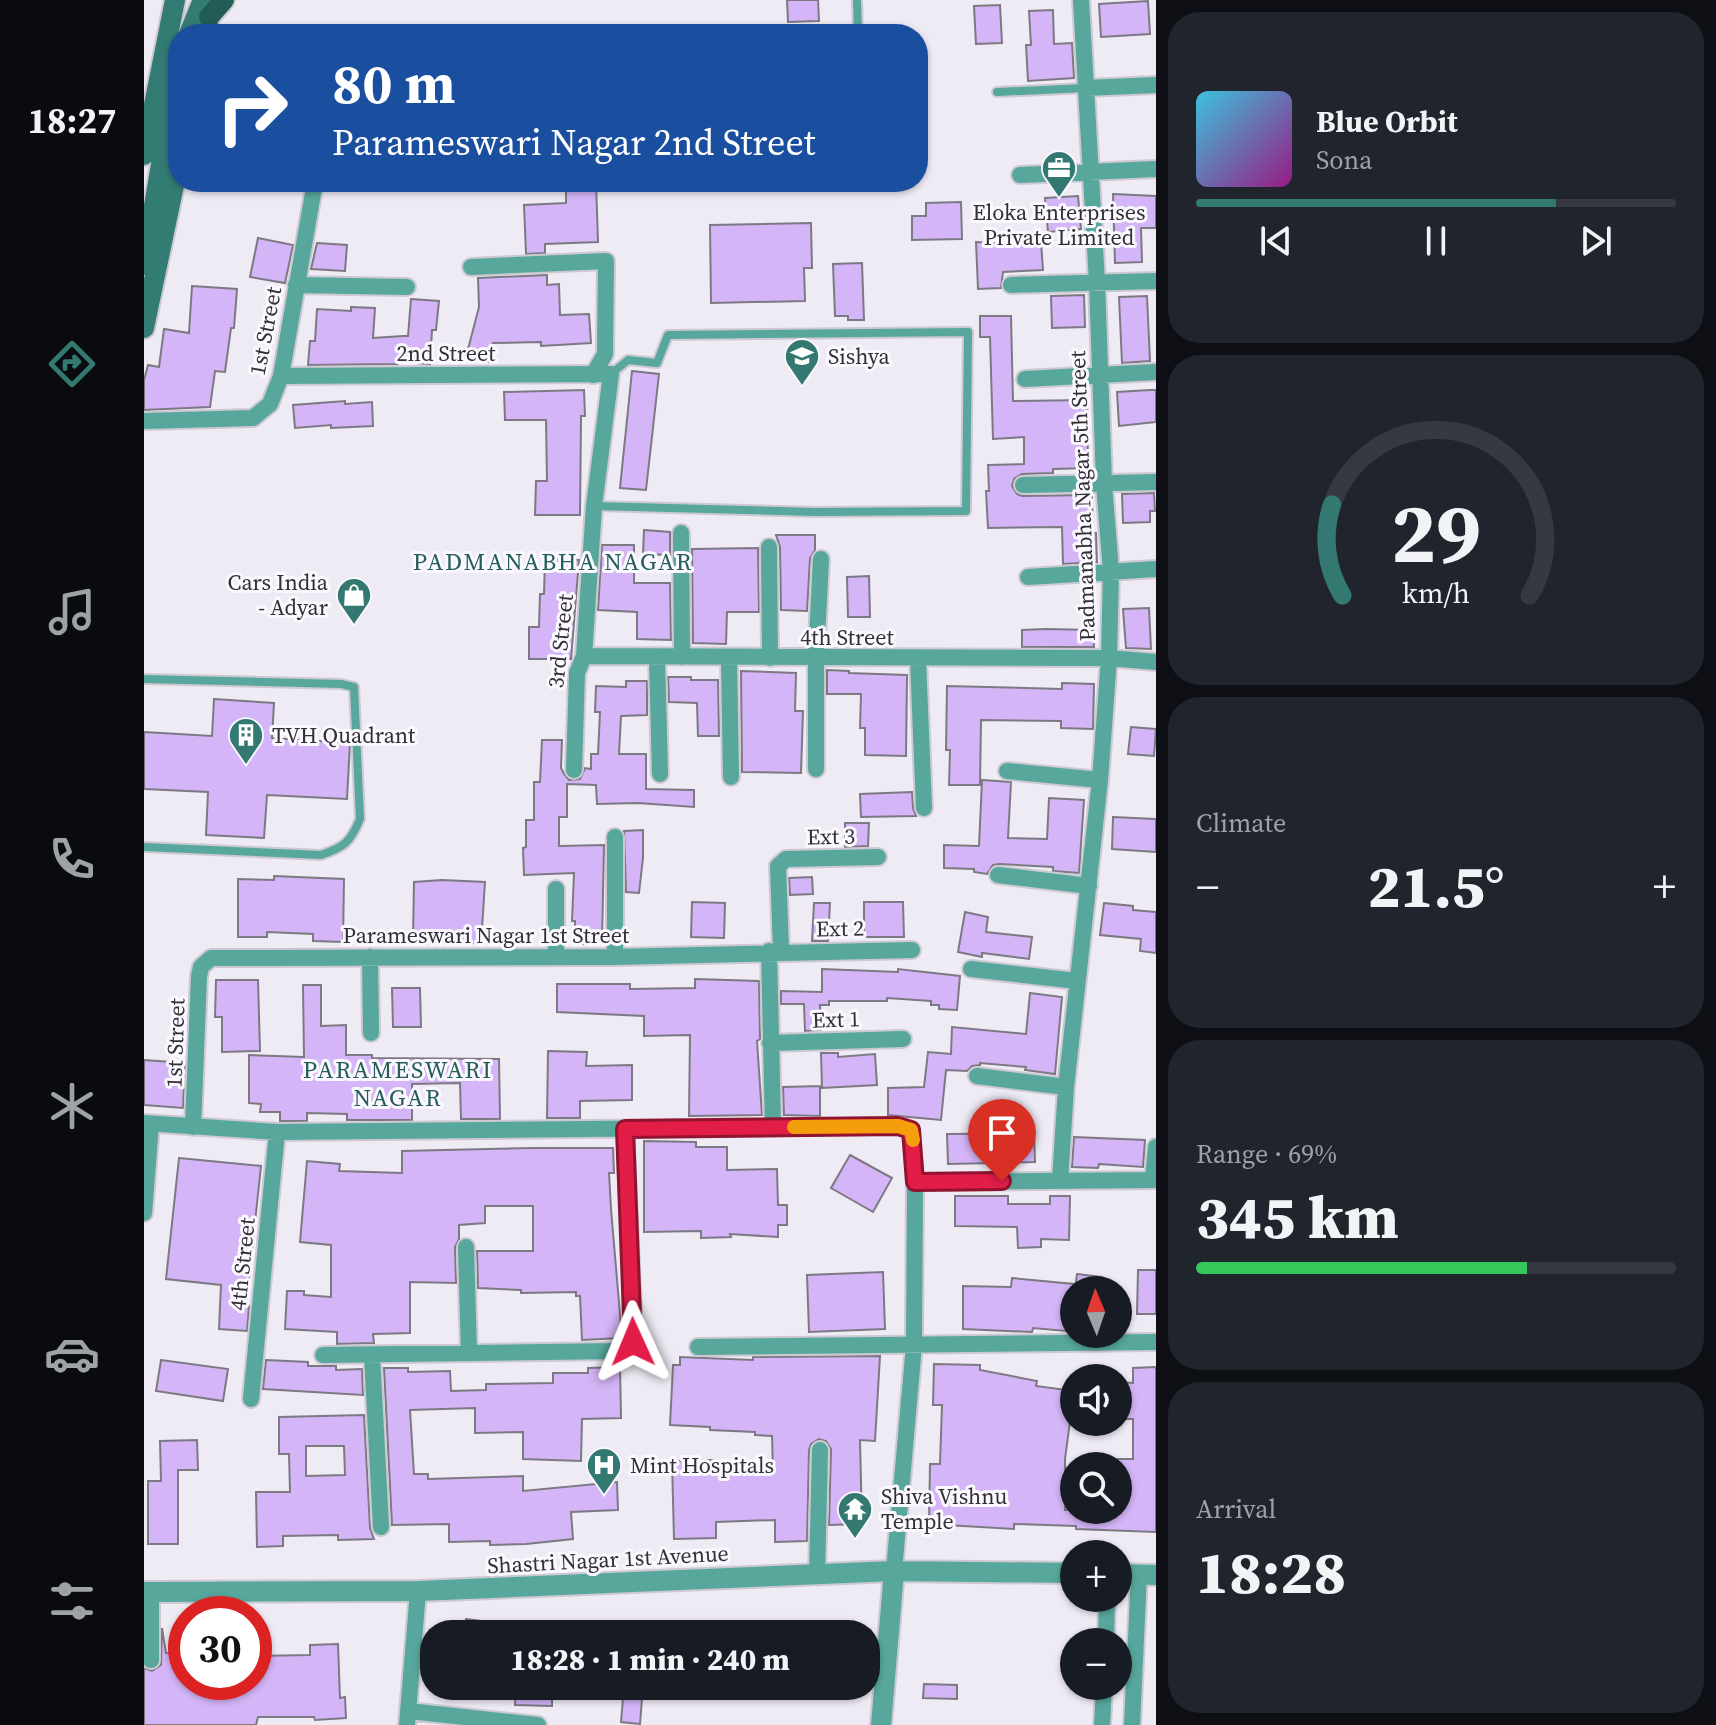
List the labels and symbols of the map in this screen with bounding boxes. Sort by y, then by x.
office icon: Eloka Enterprises Private Limited [1040,149,1078,199]
place label: Eloka Enterprises Private Limited [972,197,1146,252]
street label: 1st Street [242,283,288,378]
school or university icon: Sishya [783,337,821,387]
street label: 2nd Street [397,338,496,368]
place label: Sishya [828,341,891,371]
street label: Padmanabha Nagar 5th Street [1062,349,1102,642]
district label: PADMANABHA NAGAR [413,545,693,578]
place label: Cars India - Adyar [228,567,329,622]
shop icon: Cars India - Adyar [335,576,373,626]
street label: 3rd Street [540,592,580,690]
street label: 4th Street [800,622,895,652]
building icon: TVH Quadrant [227,716,265,766]
place label: TVH Quadrant [272,720,416,750]
street label: Ext 3 [807,821,855,851]
street label: Ext 2 [816,913,864,943]
street label: Parameswari Nagar 1st Street [343,920,630,950]
street label: 1st Street [158,997,192,1088]
street label: Ext 1 [811,1003,861,1035]
district label: PARAMESWARI NAGAR [303,1053,493,1114]
pin [968,1099,1036,1181]
street label: 4th Street [222,1215,262,1312]
north arrow [1060,1276,1132,1348]
position arrow [591,1300,675,1384]
hospital icon: Mint Hospitals [585,1446,623,1496]
place label: Mint Hospitals [630,1450,774,1480]
place label: Shiva Vishnu Temple [881,1481,1007,1536]
temple icon: Shiva Vishnu Temple [836,1490,874,1540]
street label: Shastri Nagar 1st Avenue [487,1538,729,1580]
speed limit sign: 30 [168,1596,272,1700]

